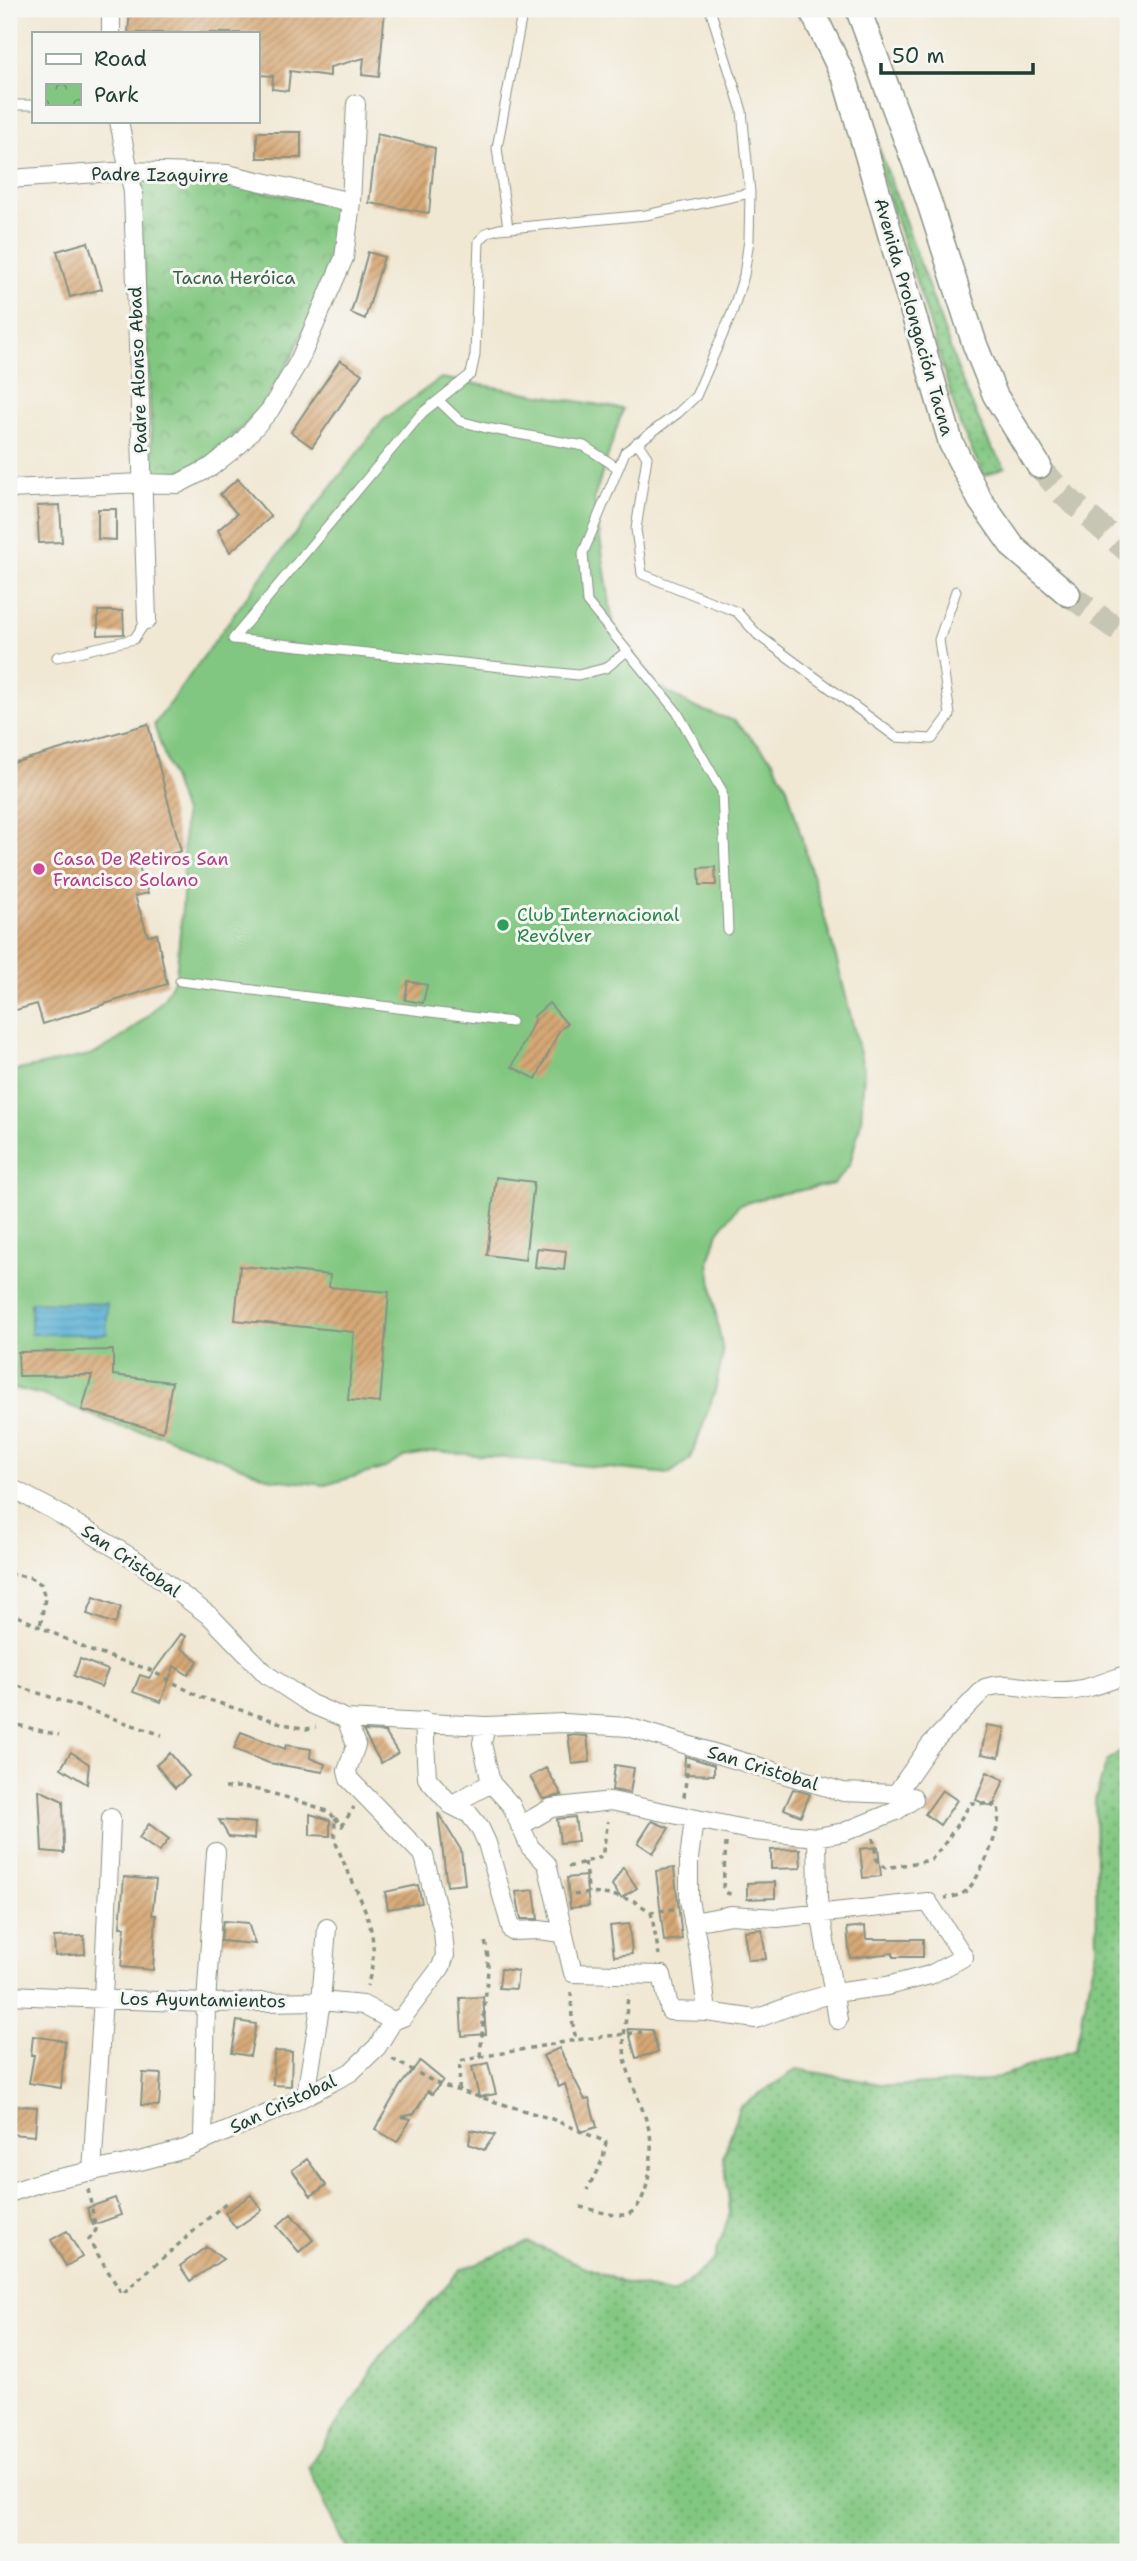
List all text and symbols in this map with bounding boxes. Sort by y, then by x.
legend [32,32,259,122]
scale bar [881,32,1034,76]
text: 50 m [892,42,945,70]
text: Road [94,45,147,73]
text: Park [94,81,139,109]
street label: Padre Izaguirre [91,162,229,188]
street label: Avenida Prolongación Tacna [868,195,960,439]
park label: Tacna Heróica [173,266,295,290]
street label: Padre Alonso Abad [123,286,153,454]
place label: Casa De Retiros San Francisco Solano [53,847,228,892]
marker: Casa De Retiros San Francisco Solano [31,861,47,877]
place label: Club Internacional Revólver [517,903,680,948]
marker: Club Internacional Revólver [495,917,511,933]
street label: San Cristobal [77,1519,186,1603]
street label: San Cristobal [705,1740,822,1796]
street label: Los Ayuntamientos [120,1987,286,2013]
street label: San Cristobal [226,2069,341,2139]

